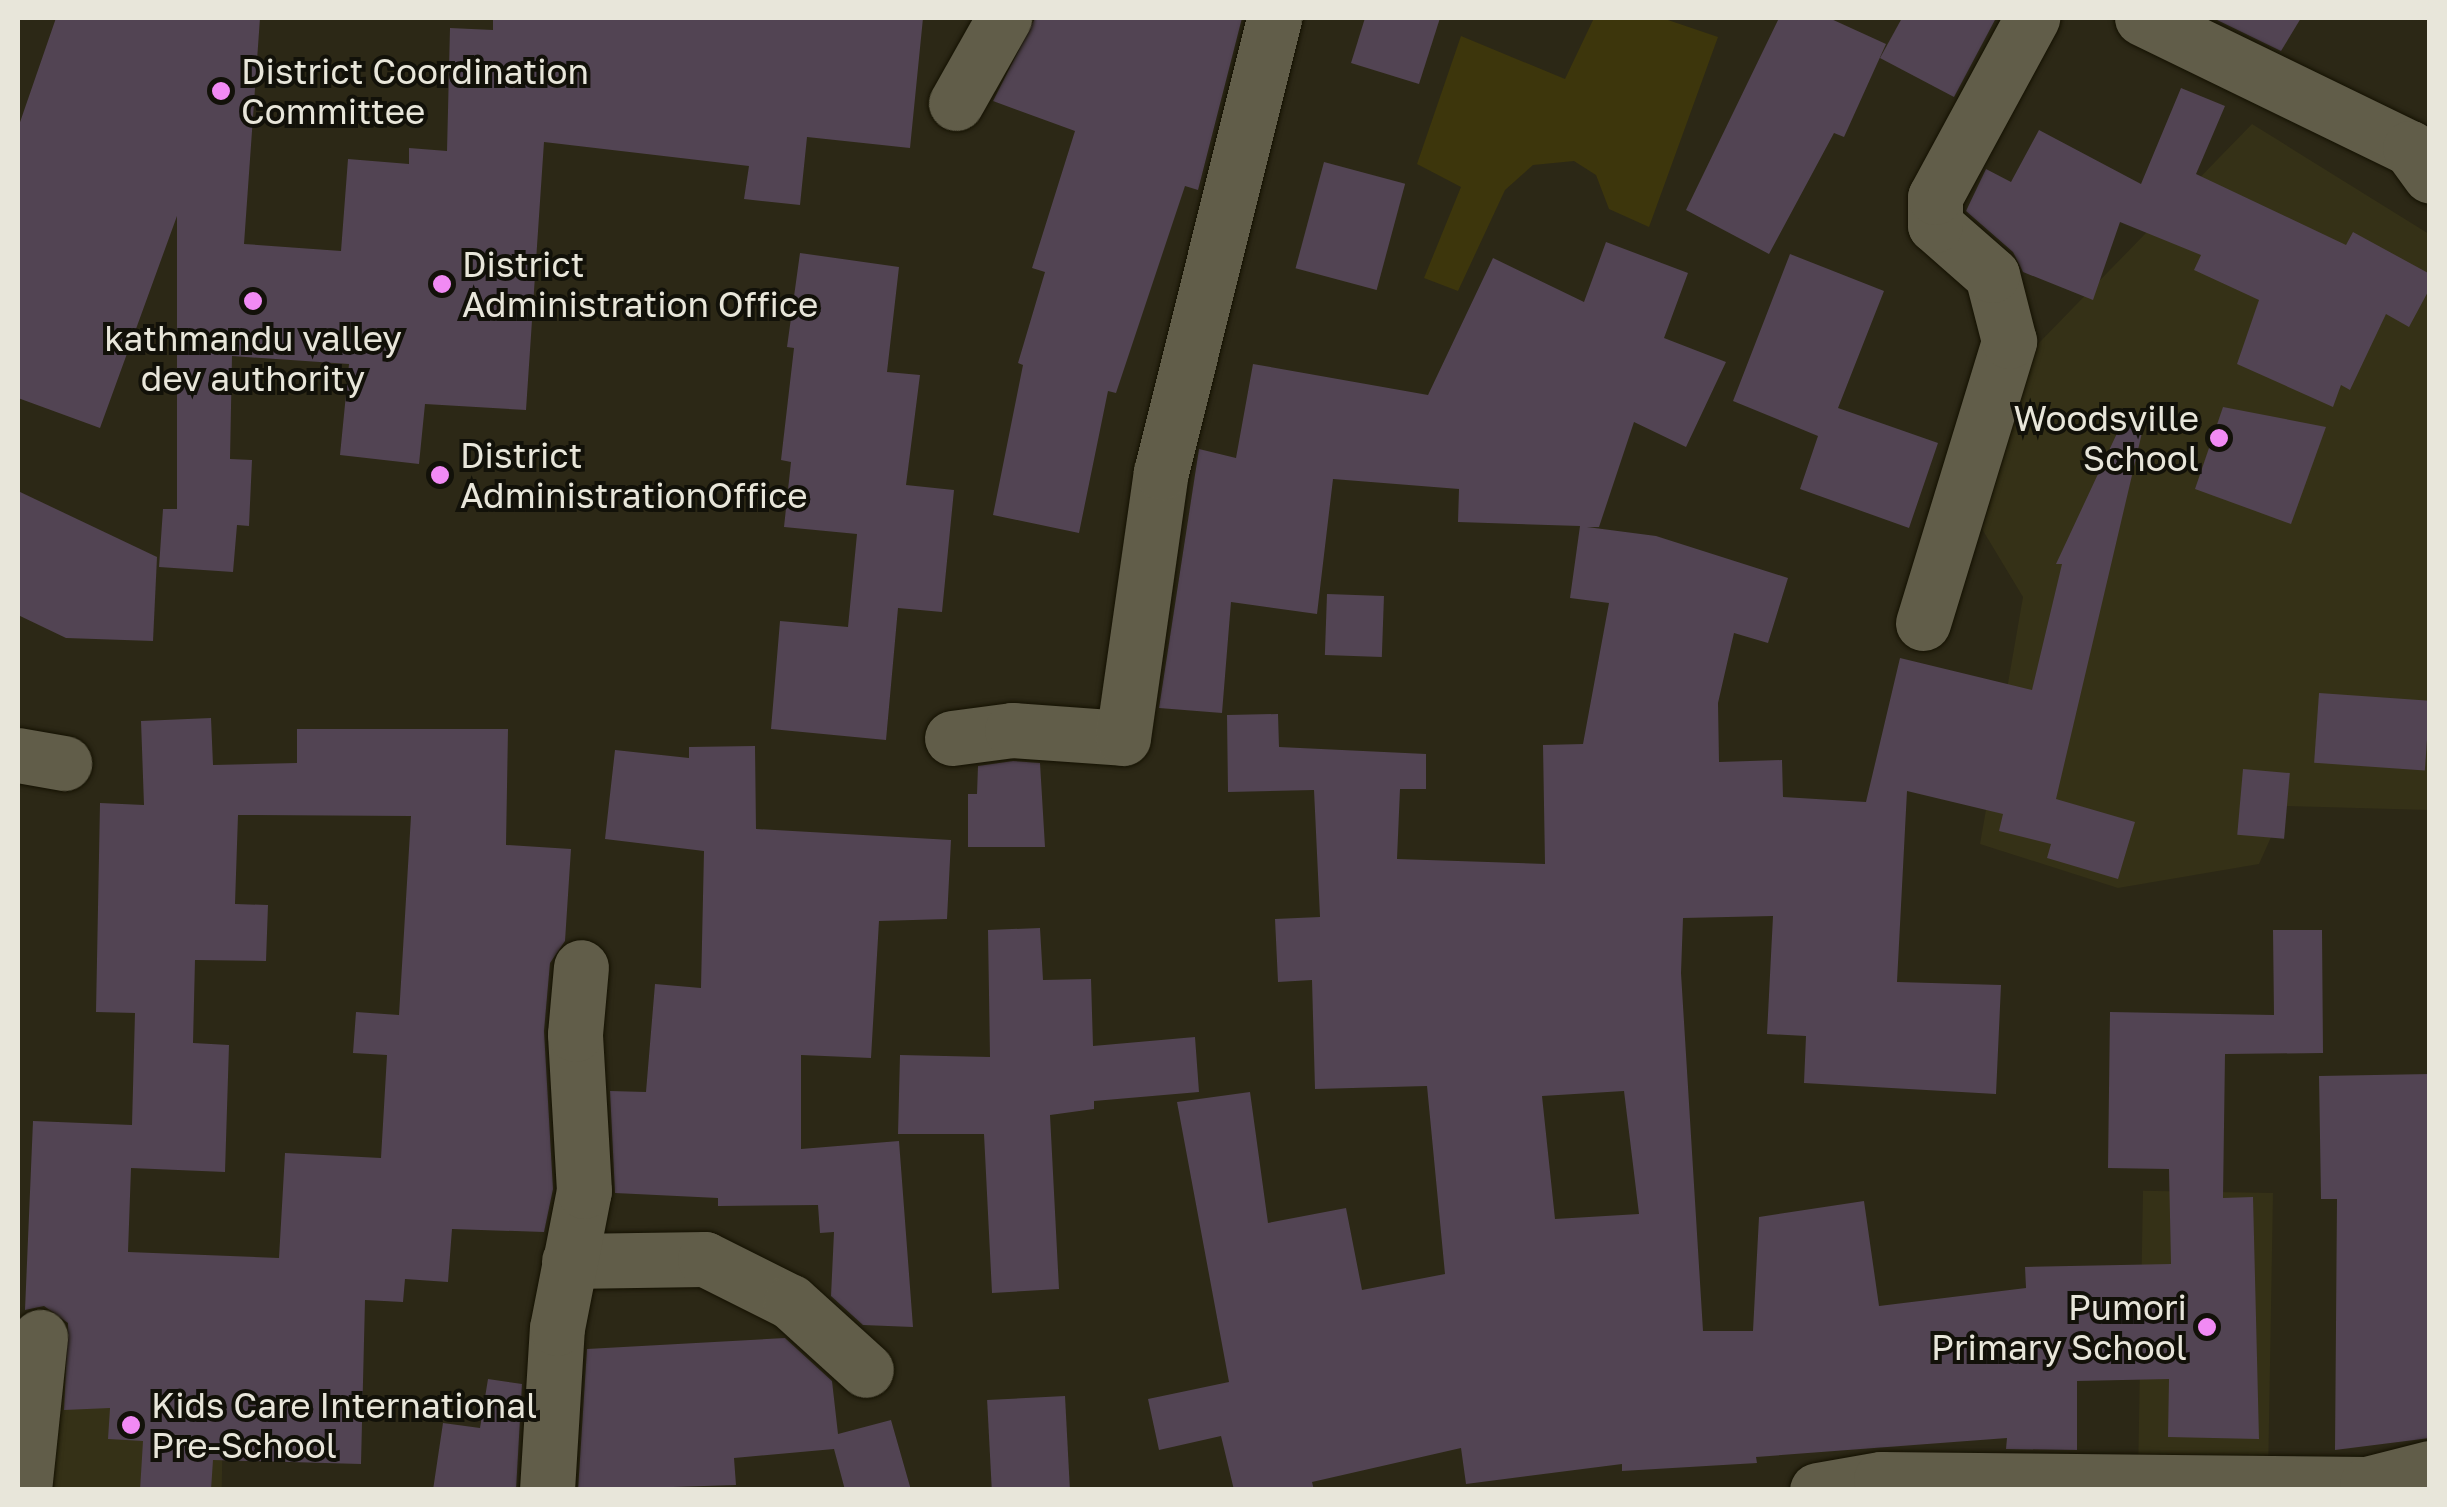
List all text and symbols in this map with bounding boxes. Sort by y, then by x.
place label: District Coordination Committee [241,50,589,132]
marker: District Coordination Committee [210,80,232,102]
place label: District Administration Office [462,243,818,325]
marker: District Administration Office [431,273,453,295]
marker: kathmandu valley dev authority [242,290,264,312]
place label: kathmandu valley dev authority [104,317,402,399]
place label: Woodsville School [2013,397,2199,479]
marker: Woodsville School [2208,427,2230,449]
place label: District AdministrationOffice [460,434,808,516]
marker: District AdministrationOffice [429,464,451,486]
place label: Pumori Primary School [1931,1286,2187,1368]
marker: Pumori Primary School [2196,1316,2218,1338]
place label: Kids Care International Pre-School [151,1384,537,1466]
marker: Kids Care International Pre-School [120,1414,142,1436]

